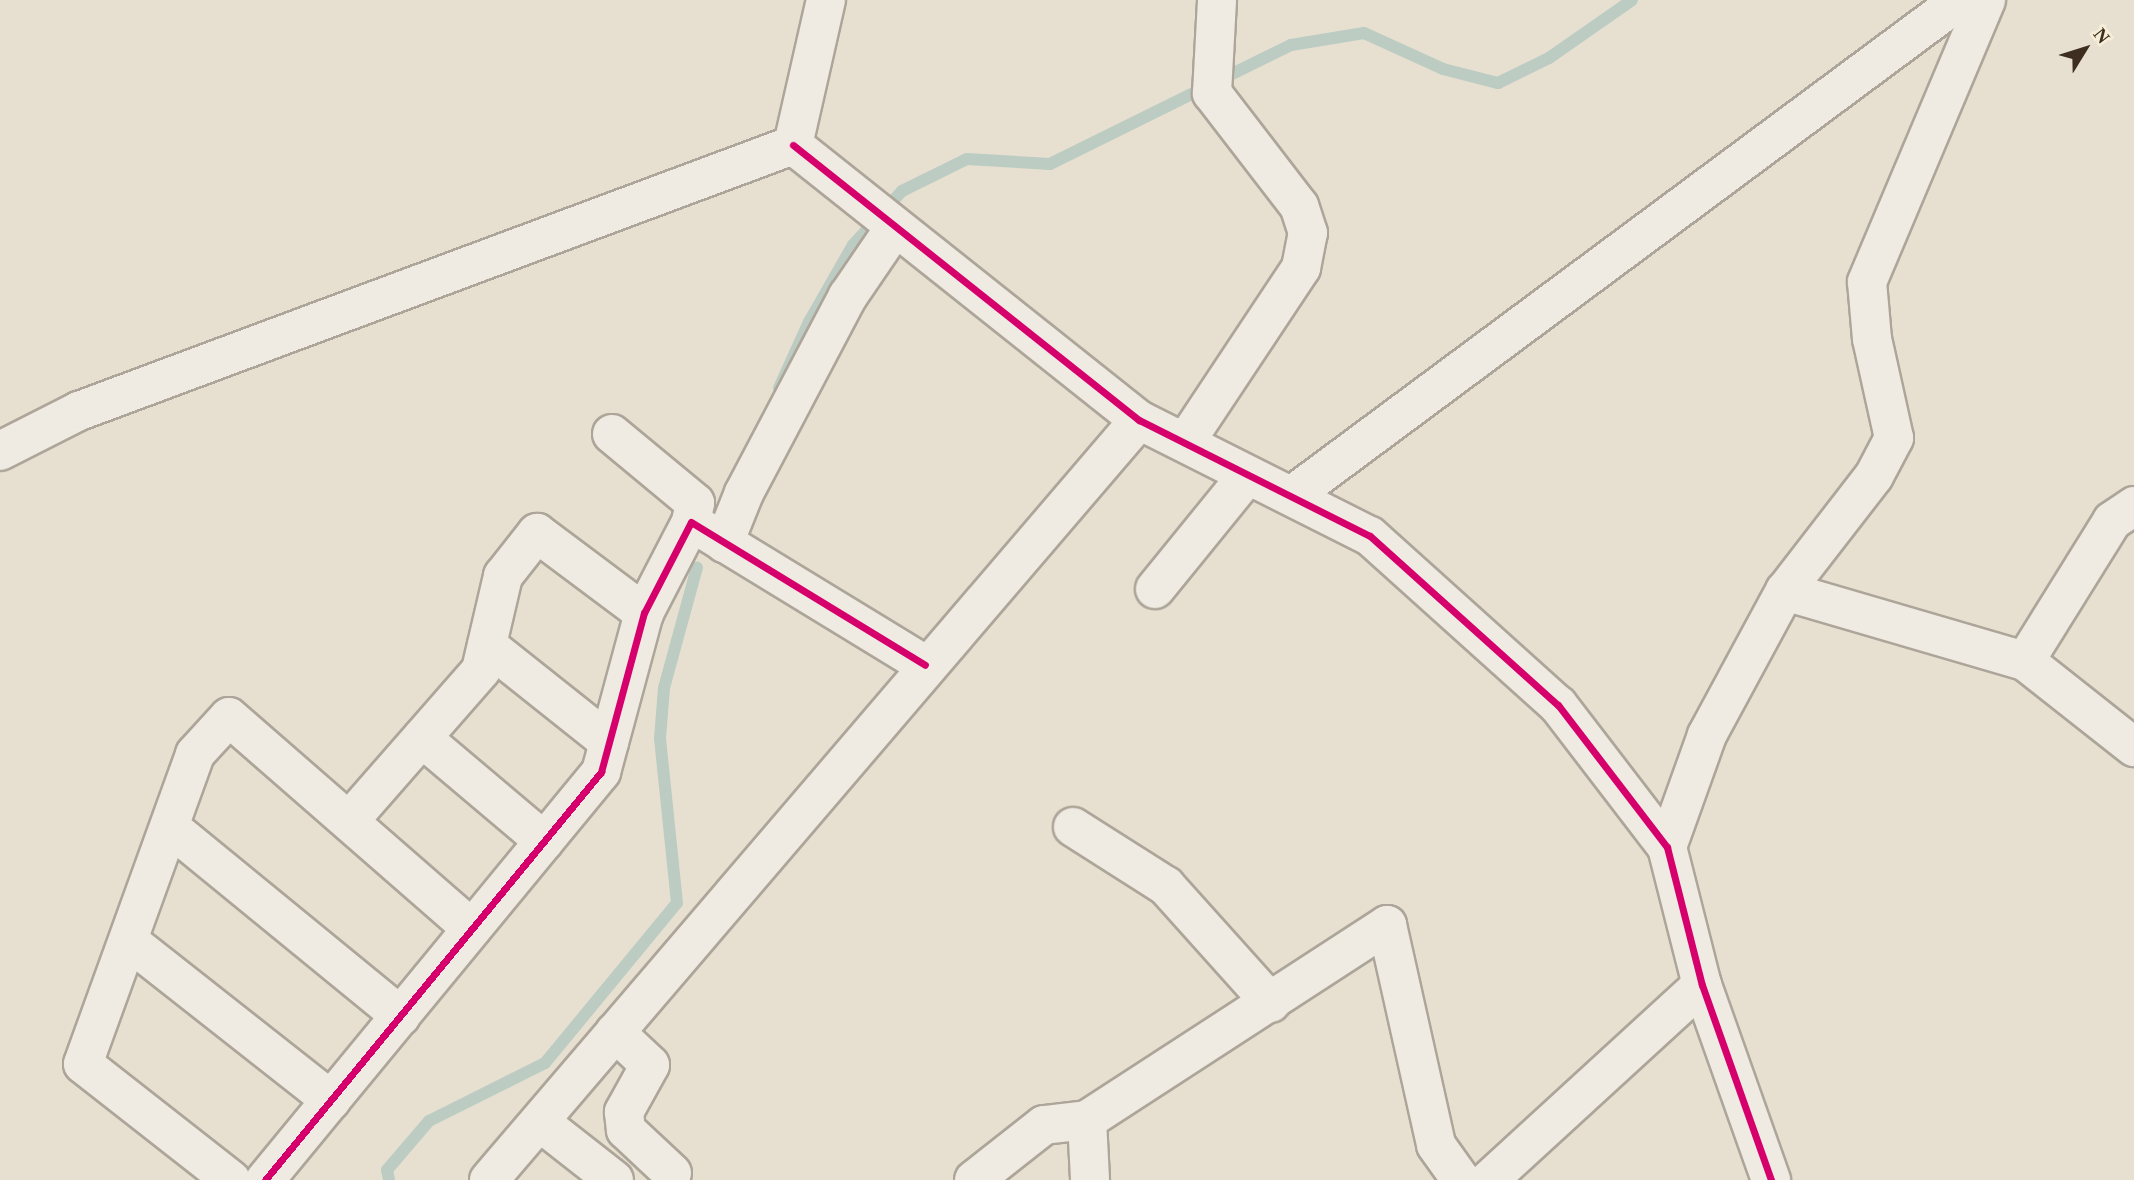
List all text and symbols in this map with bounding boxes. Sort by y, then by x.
north arrow [2050,14,2120,84]
text: N [2089,24,2114,48]

